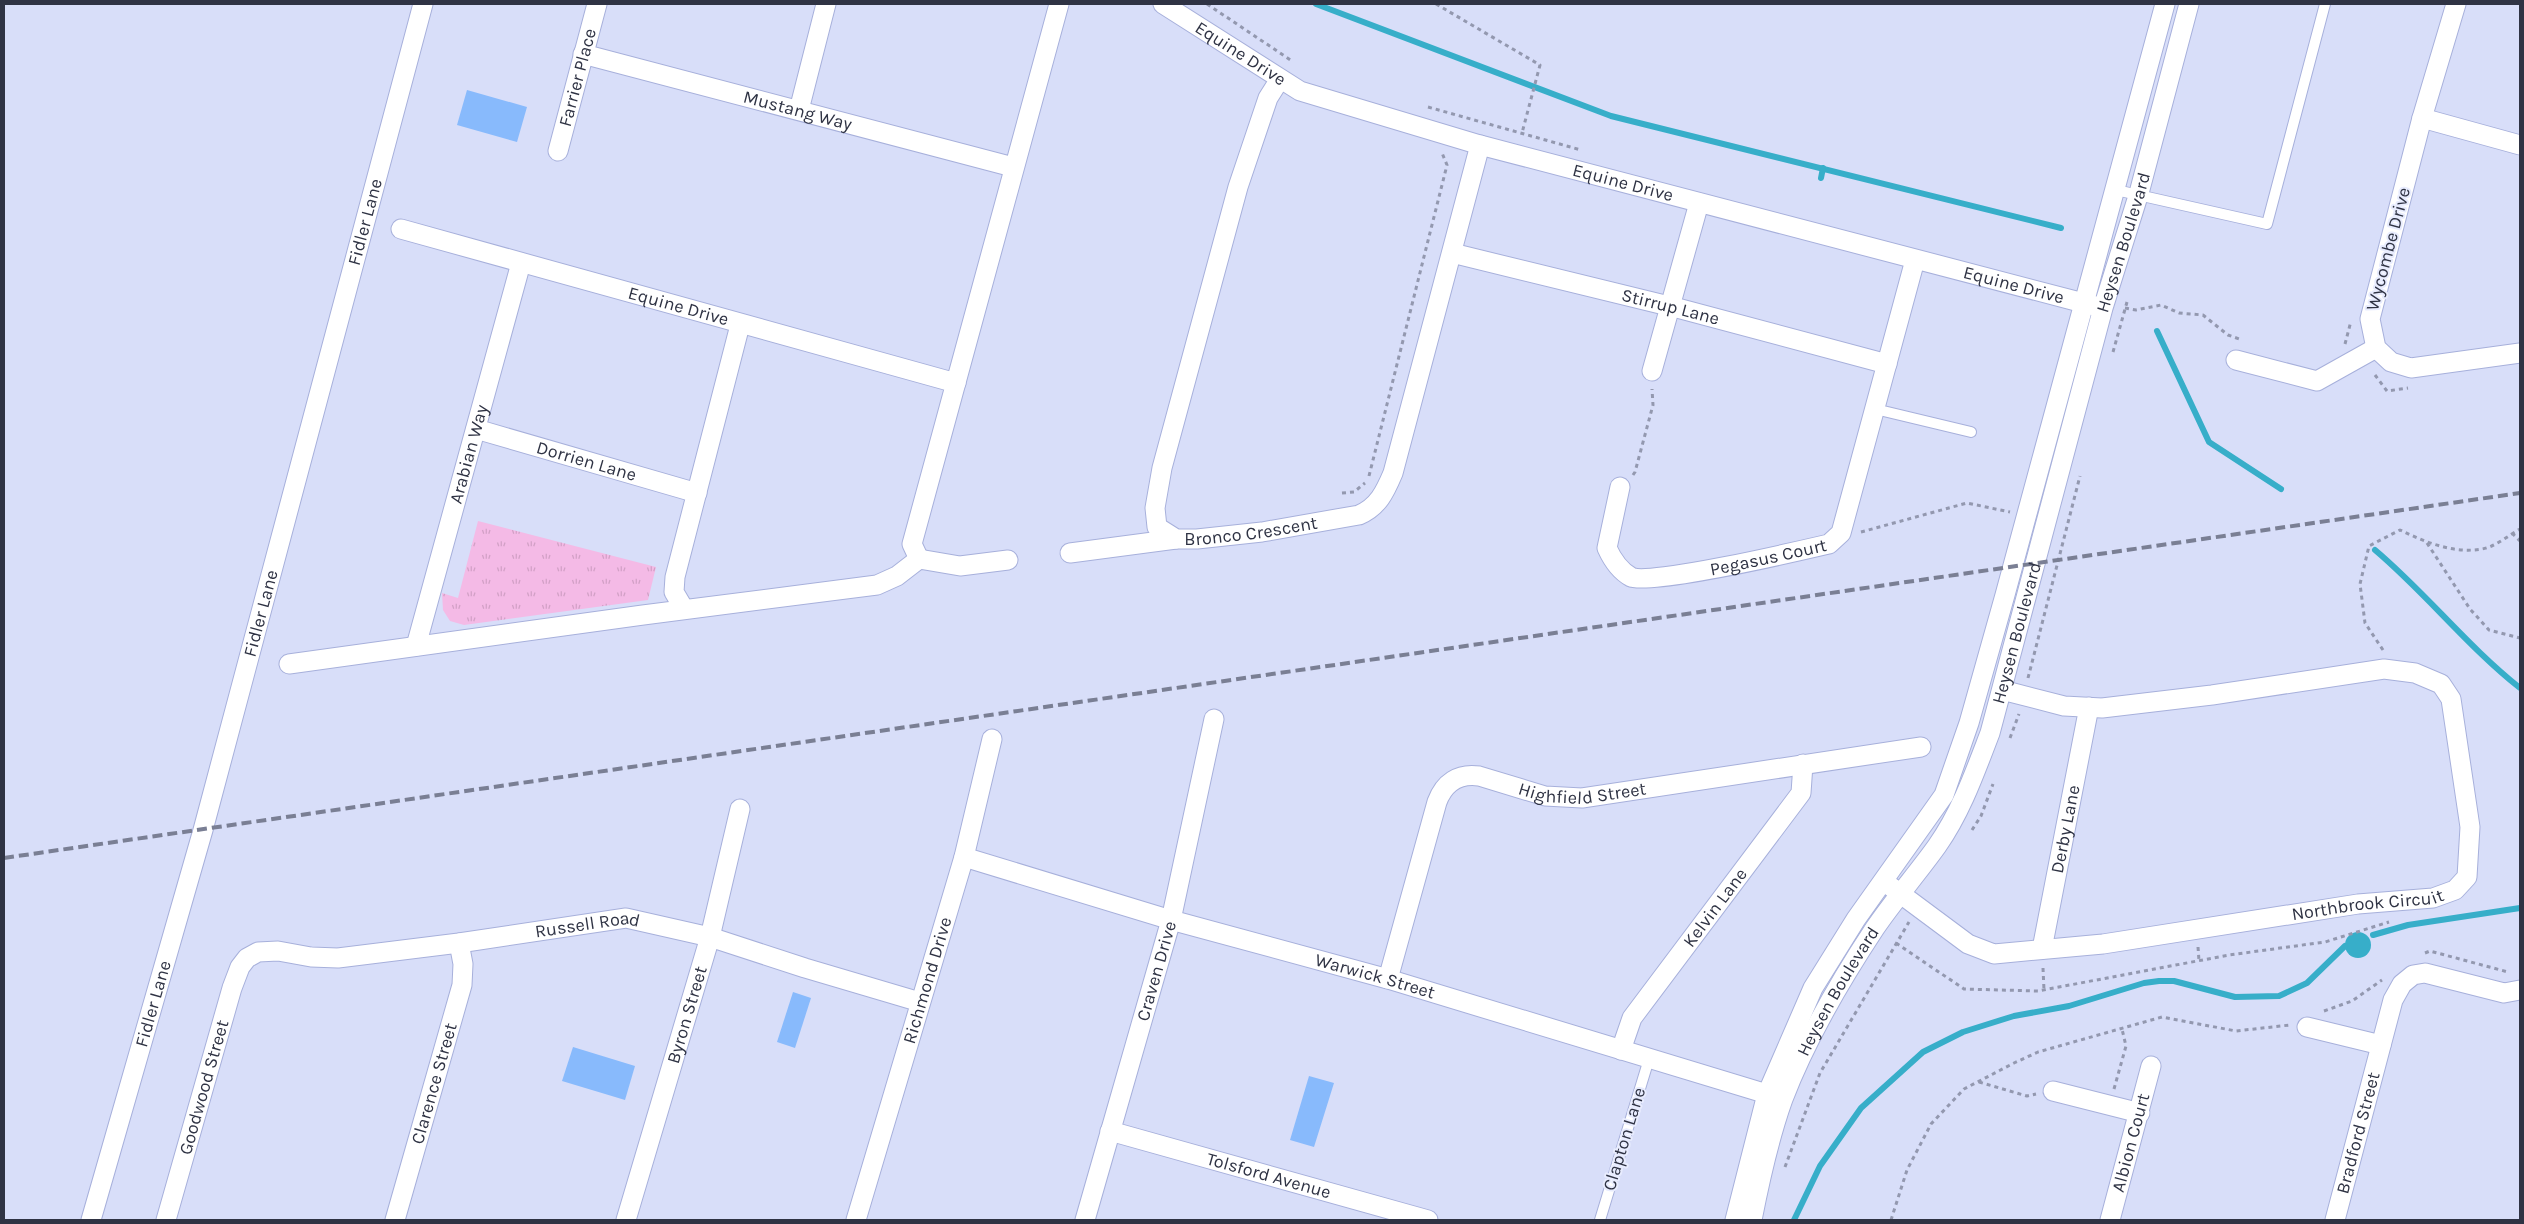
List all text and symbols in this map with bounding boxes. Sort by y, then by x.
street label: Equine Drive [1191,16,1290,90]
street label: Farrier Place [554,26,601,129]
street label: Mustang Way [741,86,855,135]
street label: Equine Drive [1570,159,1676,206]
street label: Heysen Boulevard [2091,170,2155,315]
street label: Fidler Lane [343,176,387,268]
street label: Wycombe Drive [2361,185,2415,313]
street label: Equine Drive [1961,261,2067,308]
street label: Equine Drive [626,282,731,330]
street label: Stirrup Lane [1619,284,1722,330]
street label: Arabian Way [445,402,493,506]
street label: Dorrien Lane [534,436,639,486]
street label: Bronco Crescent [1184,511,1319,550]
street label: Pegasus Court [1708,534,1829,580]
street label: Heysen Boulevard [1987,560,2046,706]
street label: Fidler Lane [239,567,283,659]
street label: Highfield Street [1516,777,1648,809]
street label: Derby Lane [2046,783,2085,875]
street label: Kelvin Lane [1678,864,1752,951]
street label: Northbrook Circuit [2290,884,2447,925]
street label: Russell Road [533,907,642,942]
street label: Richmond Drive [898,914,957,1046]
street label: Craven Drive [1132,918,1181,1024]
street label: Heysen Boulevard [1792,922,1884,1060]
street label: Warwick Street [1313,949,1438,1004]
street label: Fidler Lane [130,958,176,1050]
street label: Byron Street [662,963,712,1066]
street label: Goodwood Street [174,1017,233,1157]
street label: Clarence Street [406,1020,462,1147]
street label: Bradford Street [2331,1069,2385,1196]
street label: Clapton Lane [1598,1085,1650,1193]
street label: Albion Court [2107,1091,2154,1195]
street label: Tolsford Avenue [1204,1148,1334,1203]

